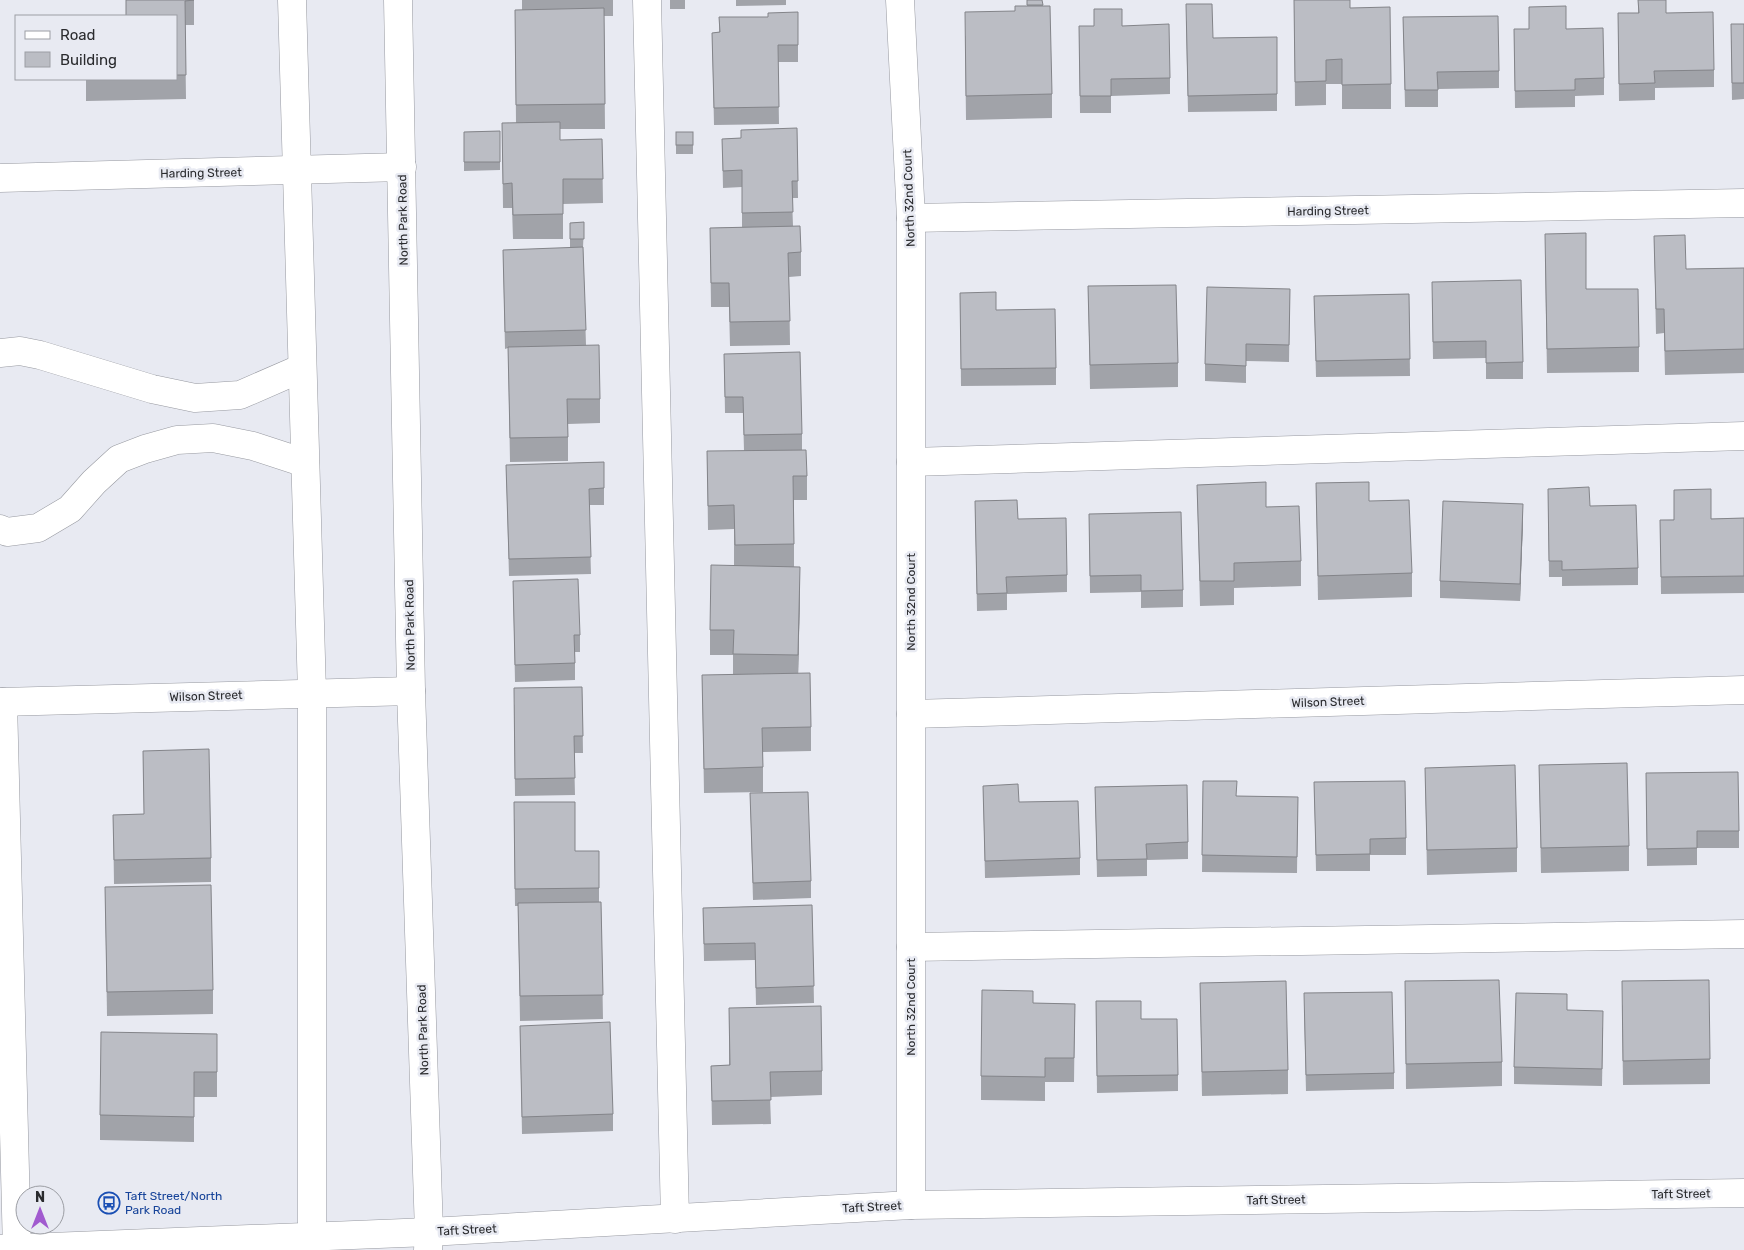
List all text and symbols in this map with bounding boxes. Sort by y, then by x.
legend [15,15,178,80]
text: Road [60,26,96,44]
text: Building [60,51,117,69]
street label: North 32nd Court [900,149,918,247]
street label: Harding Street [160,165,242,181]
street label: North Park Road [395,174,411,266]
street label: Harding Street [1287,203,1369,219]
street label: North 32nd Court [904,553,918,651]
street label: North Park Road [402,579,418,671]
street label: Wilson Street [169,688,243,704]
street label: Wilson Street [1291,694,1365,710]
street label: North 32nd Court [904,958,918,1056]
street label: North Park Road [414,984,432,1076]
north arrow [15,1185,65,1235]
street label: Taft Street [1651,1186,1711,1202]
text: N [35,1189,45,1206]
place label: Taft Street/North Park Road [125,1189,222,1217]
bus stop icon: Taft Street/North Park Road [97,1191,121,1215]
street label: Taft Street [1246,1192,1306,1208]
street label: Taft Street [842,1198,902,1216]
street label: Taft Street [437,1221,497,1239]

